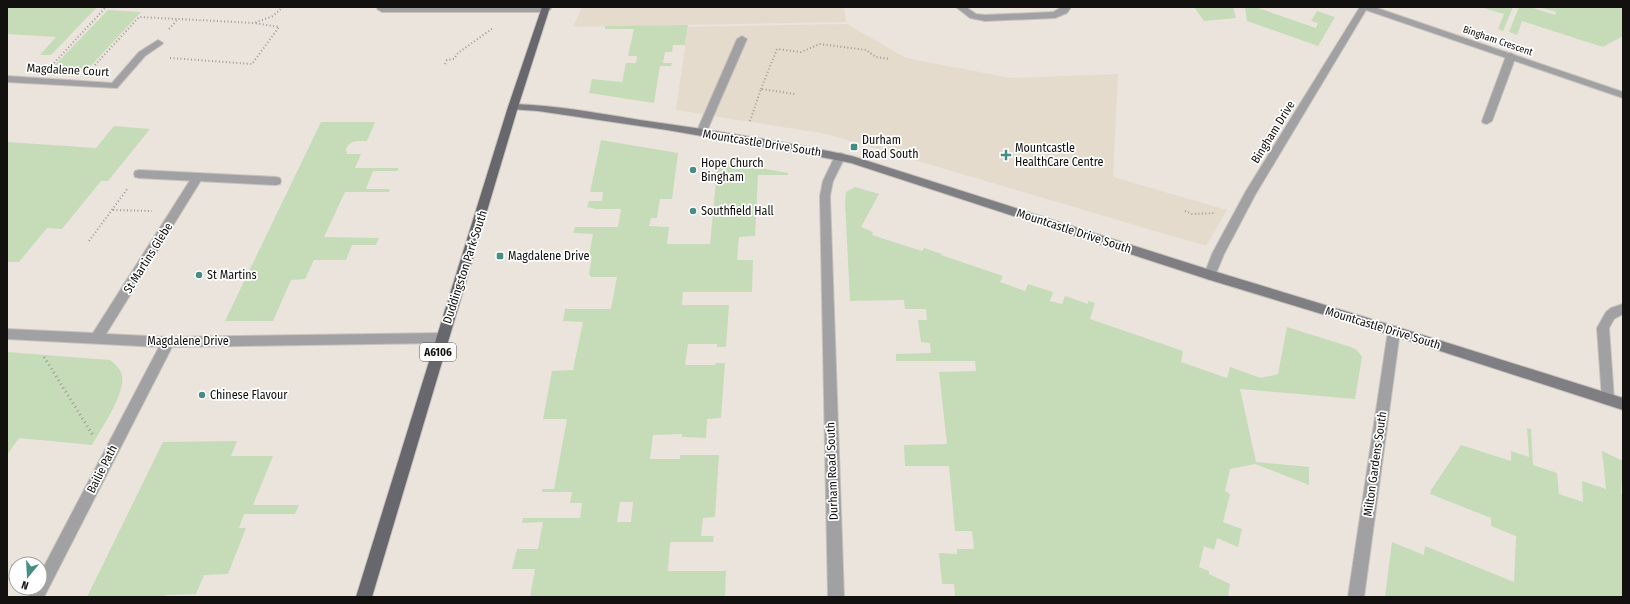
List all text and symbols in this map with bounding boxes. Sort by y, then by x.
street label: Bingham Crescent [1461,23,1535,59]
street label: Magdalene Court [26,61,110,79]
street label: Bingham Drive [1248,98,1298,166]
street label: Mountcastle Drive South [702,127,822,159]
place label: Durham Road South [862,133,919,161]
place label: Mountcastle HealthCare Centre [1015,141,1104,169]
marker: Durham Road South [849,142,859,152]
marker: Mountcastle HealthCare Centre [1000,149,1012,161]
place label: Hope Church Bingham [701,156,764,184]
marker: Hope Church Bingham [688,165,698,175]
place label: Southfield Hall [701,204,774,218]
marker: Southfield Hall [688,206,698,216]
street label: Mountcastle Drive South [1015,206,1133,256]
street label: Duddingston Park South [440,209,490,325]
street label: St Martins Glebe [121,220,175,296]
place label: Magdalene Drive [508,249,590,263]
marker: Magdalene Drive [495,251,505,261]
place label: St Martins [207,268,257,282]
marker: St Martins [194,270,204,280]
street label: Mountcastle Drive South [1324,304,1442,352]
street label: Magdalene Drive [147,334,229,348]
road number: A6106 [420,343,456,361]
place label: Chinese Flavour [210,388,288,402]
marker: Chinese Flavour [197,390,207,400]
street label: Milton Gardens South [1361,411,1389,517]
street label: Durham Road South [823,422,841,520]
street label: Bailie Path [84,443,120,495]
north arrow [8,556,48,596]
text: N [20,578,30,592]

